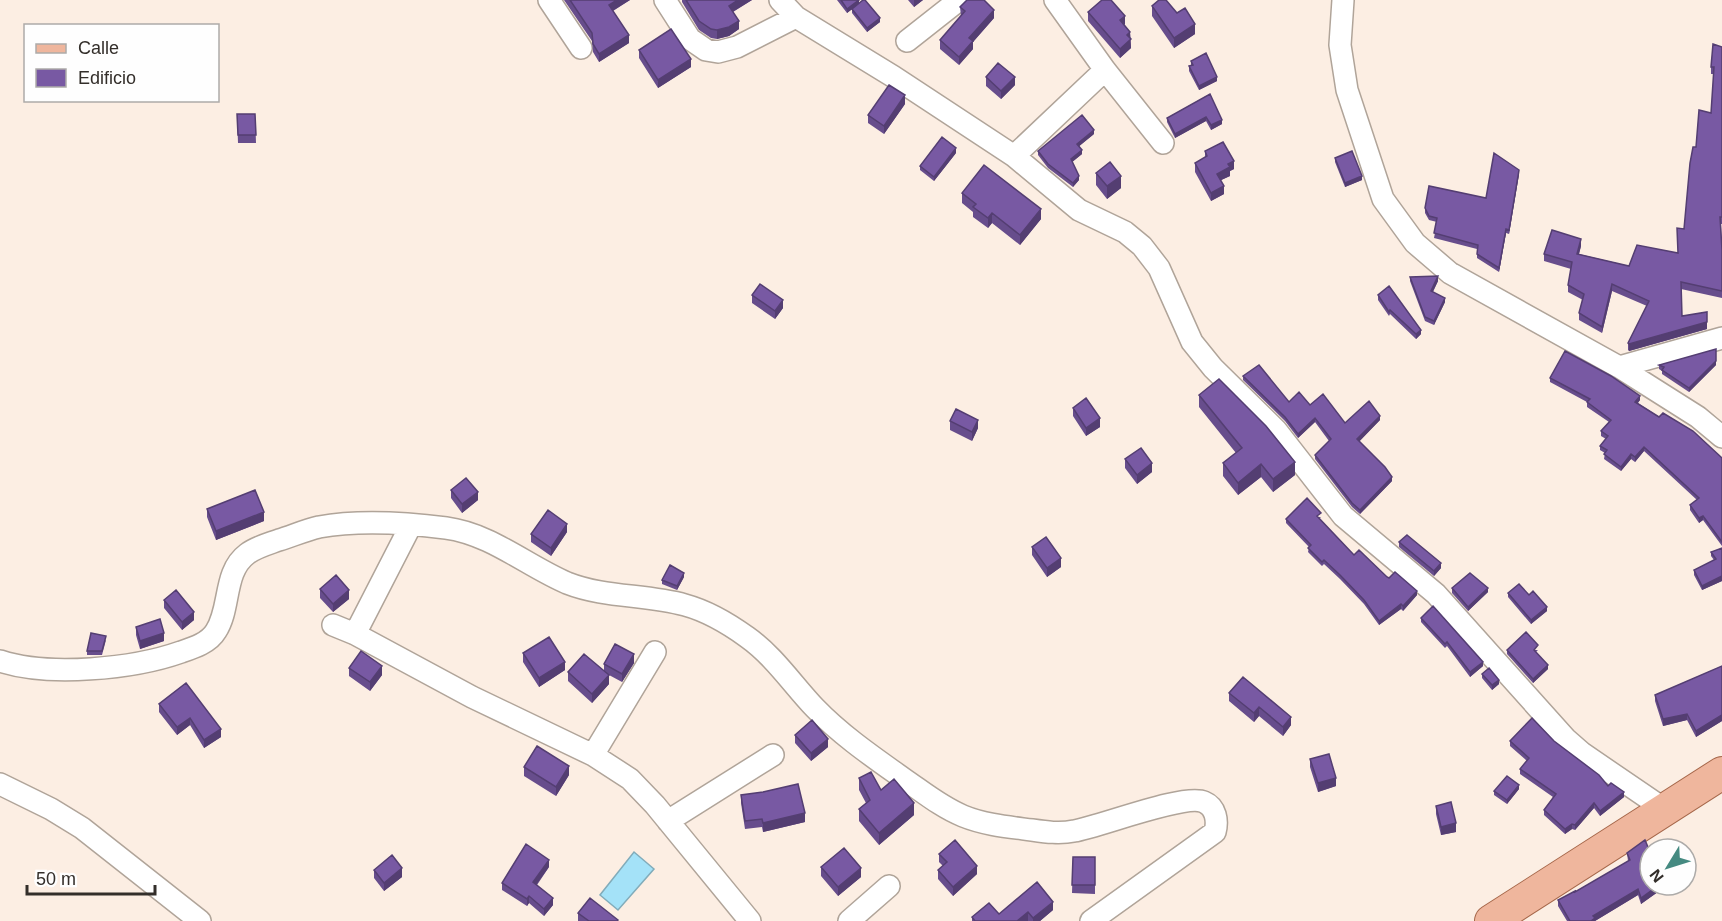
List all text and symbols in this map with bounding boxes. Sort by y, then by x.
legend [24,24,219,102]
text: Calle [78,38,119,58]
text: Edificio [78,68,136,88]
north arrow [1638,837,1698,897]
scale bar [27,858,154,896]
text: N [1646,866,1667,886]
text: 50 m [36,869,76,889]

